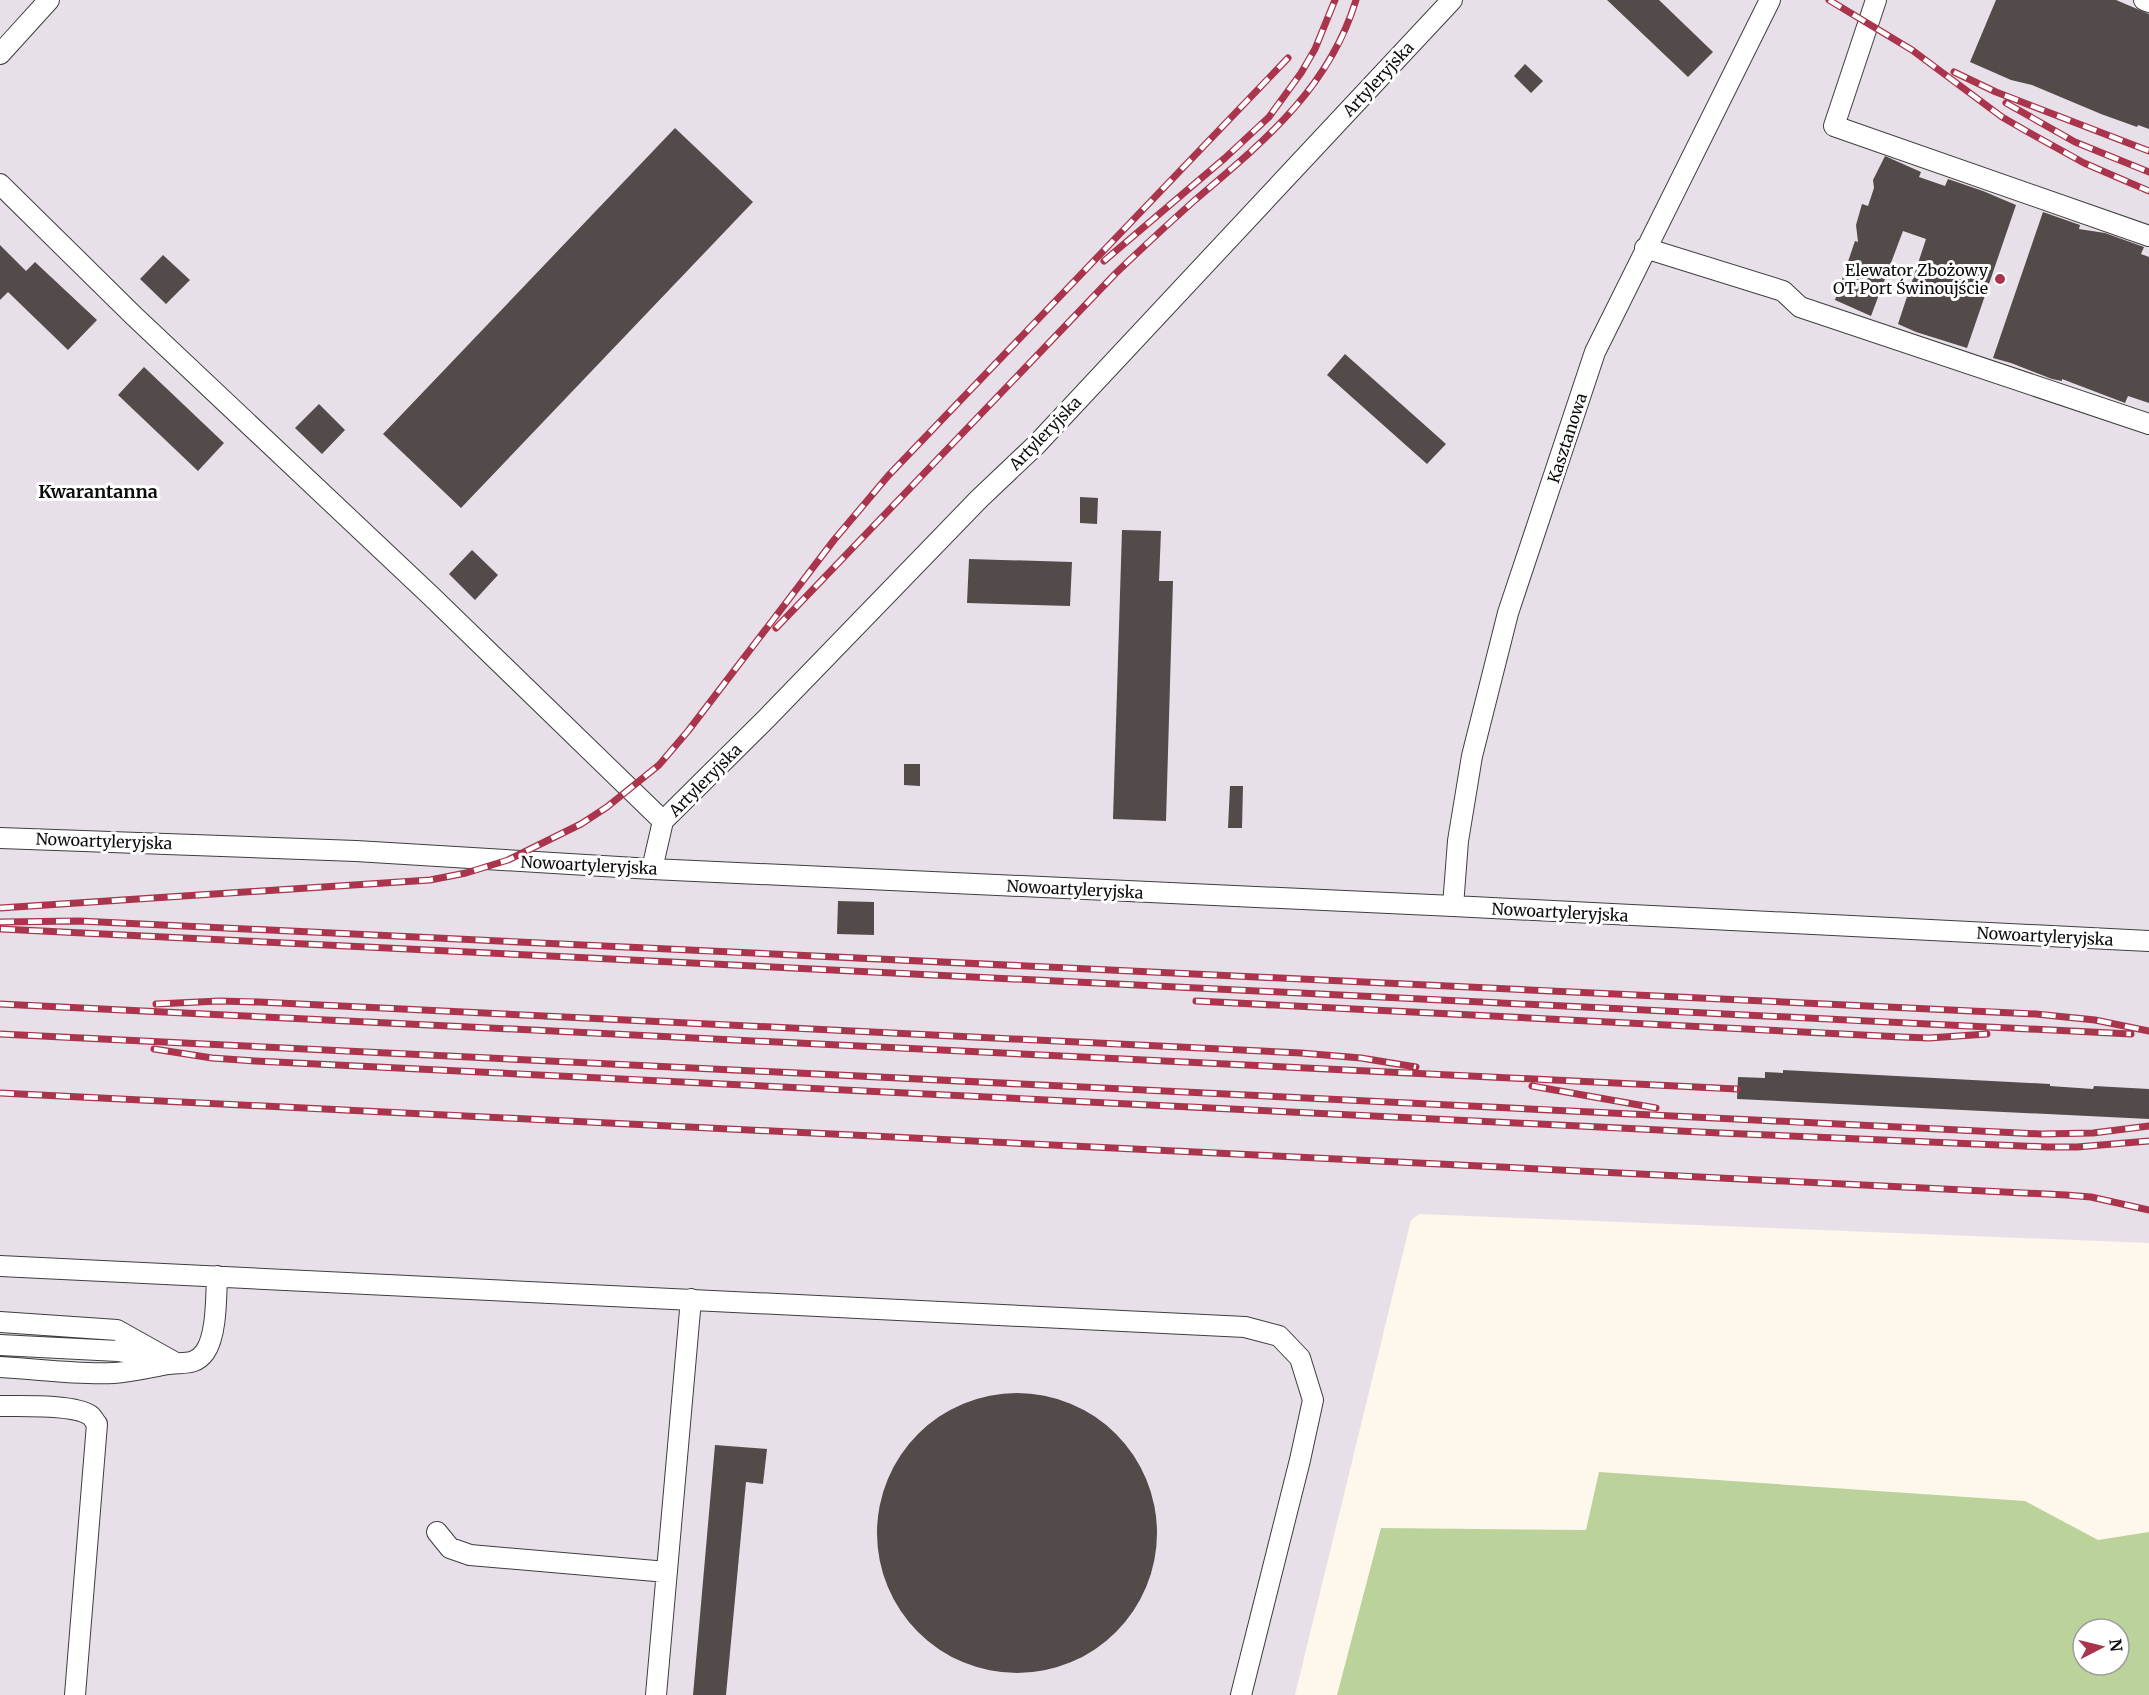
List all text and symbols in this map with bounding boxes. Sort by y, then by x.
street label: Artyleryjska [1338,37,1418,121]
place label: Elewator Zbożowy OT Port Świnoujście [1833,260,1989,298]
marker: Elewator Zbożowy OT Port Świnoujście [1993,272,2007,286]
street label: Kasztanowa [1543,390,1591,486]
street label: Artyleryjska [1004,392,1086,475]
district label: Kwarantanna [38,480,158,503]
street label: Artyleryjska [664,739,746,821]
street label: Nowoartyleryjska [35,829,173,853]
street label: Nowoartyleryjska [520,851,658,879]
street label: Nowoartyleryjska [1006,875,1144,903]
street label: Nowoartyleryjska [1491,898,1629,926]
street label: Nowoartyleryjska [1976,922,2114,950]
north arrow [2071,1617,2131,1677]
text: N [2105,1638,2127,1653]

